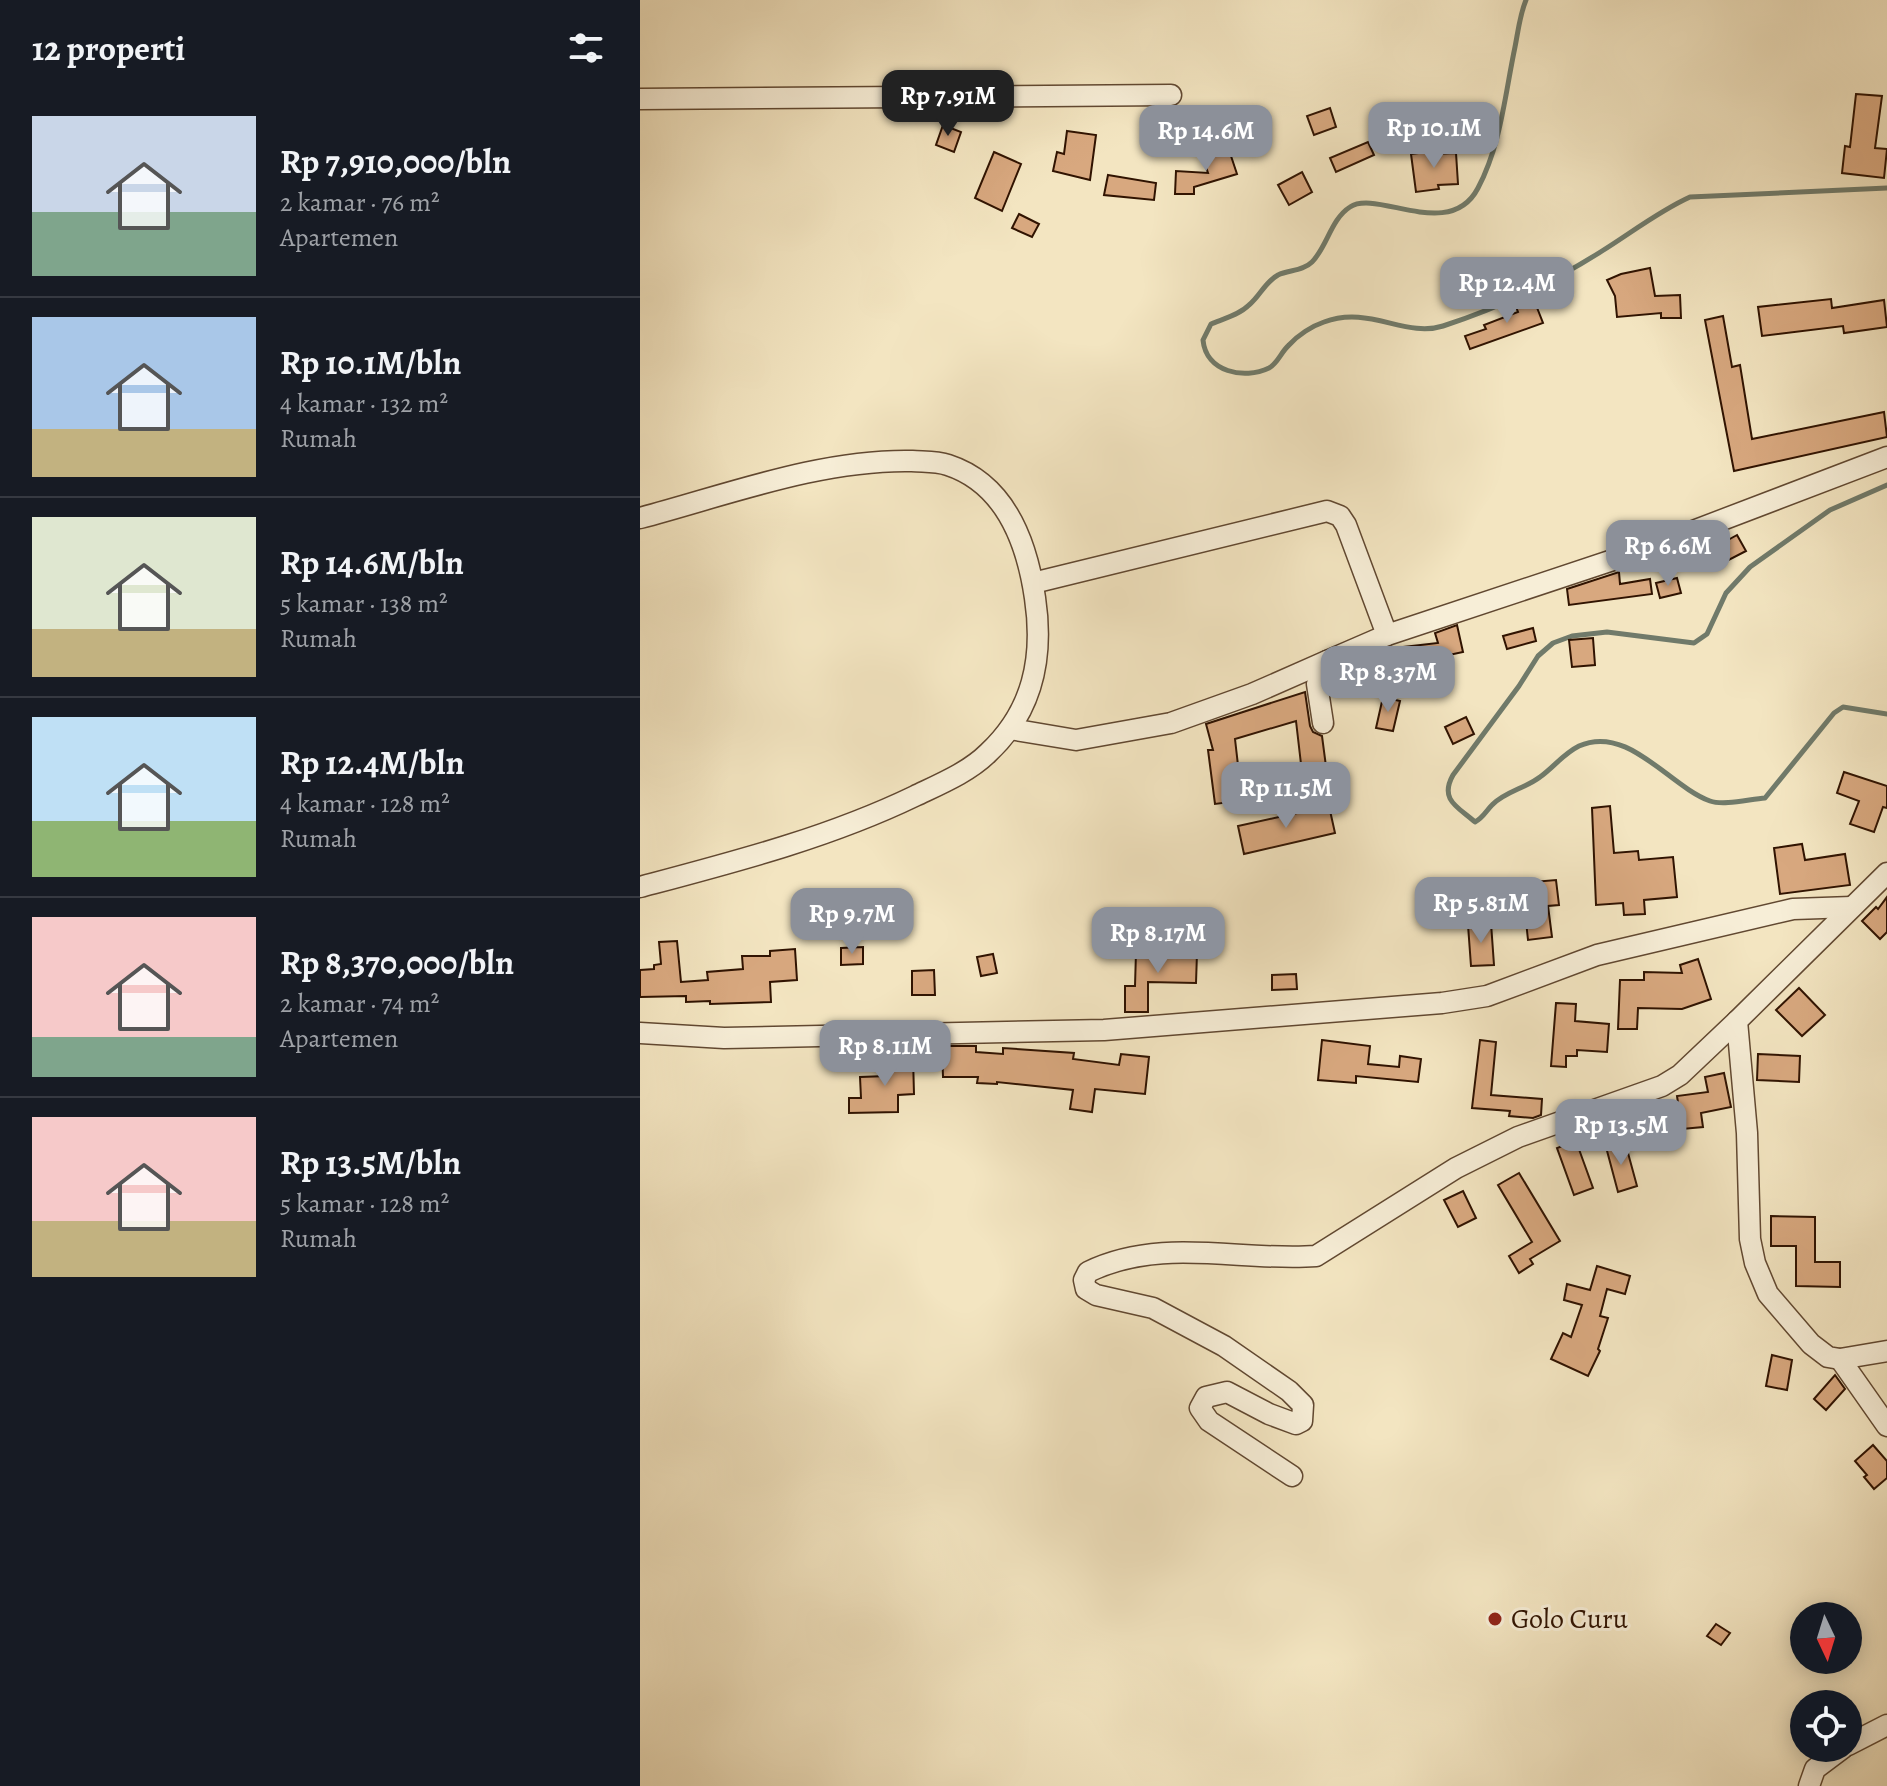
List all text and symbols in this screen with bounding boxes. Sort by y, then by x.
text: 12 properti [32,25,185,72]
icon: filters [564,26,608,70]
pin: Rp 7.91M [865,70,1031,138]
text: Rp 7.91M [900,78,996,113]
pin: Rp 10.1M [1351,102,1517,170]
pin: Rp 14.6M [1123,105,1289,173]
text: Rp 10.1M [1386,110,1482,145]
text: Rp 14.6M [1157,113,1255,148]
text: Rp 7,910,000/bln [280,138,511,185]
icon: home [96,148,192,244]
text: 2 kamar · 76 m² [280,185,439,220]
text: Apartemen [280,220,398,255]
pin: Rp 12.4M [1424,257,1590,325]
text: Rp 12.4M [1458,265,1556,300]
text: Rp 10.1M/bln [280,339,461,386]
icon: home [96,349,192,445]
text: 4 kamar · 132 m² [280,386,448,421]
text: Rumah [280,421,357,456]
pin: Rp 6.6M [1594,520,1742,588]
text: Rp 6.6M [1624,528,1712,563]
text: Rp 14.6M/bln [280,539,464,586]
icon: home [96,549,192,645]
text: 5 kamar · 138 m² [280,586,448,621]
text: Rumah [280,621,357,656]
pin: Rp 8.37M [1305,646,1471,714]
text: Rp 8.37M [1339,654,1437,689]
text: Rp 12.4M/bln [280,739,464,786]
icon: home [96,749,192,845]
pin: Rp 11.5M [1203,762,1369,830]
text: Rp 11.5M [1239,770,1333,805]
text: 4 kamar · 128 m² [280,786,450,821]
text: Rumah [280,821,357,856]
pin: Rp 5.81M [1398,877,1564,945]
text: Rp 5.81M [1433,885,1529,920]
pin: Rp 9.7M [778,888,926,956]
text: Rp 9.7M [809,896,895,931]
pin: Rp 8.17M [1075,907,1241,975]
text: Rp 8.17M [1110,915,1206,950]
text: Rp 8,370,000/bln [280,939,514,986]
icon: home [96,949,192,1045]
text: 2 kamar · 74 m² [280,986,439,1021]
pin: Rp 8.11M [802,1020,968,1088]
text: Apartemen [280,1021,398,1056]
text: Rp 8.11M [838,1028,932,1063]
pin: Rp 13.5M [1538,1099,1704,1167]
text: Rp 13.5M [1573,1107,1669,1142]
text: Rp 13.5M/bln [280,1139,461,1186]
icon: home [96,1149,192,1245]
text: 5 kamar · 128 m² [280,1186,449,1221]
text: Rumah [280,1221,357,1256]
place label: Golo Curu [1511,1600,1629,1638]
north arrow [1790,1602,1862,1674]
map controls [1790,1602,1862,1762]
marker: Golo Curu [1486,1610,1504,1628]
button: locate [1790,1690,1862,1762]

